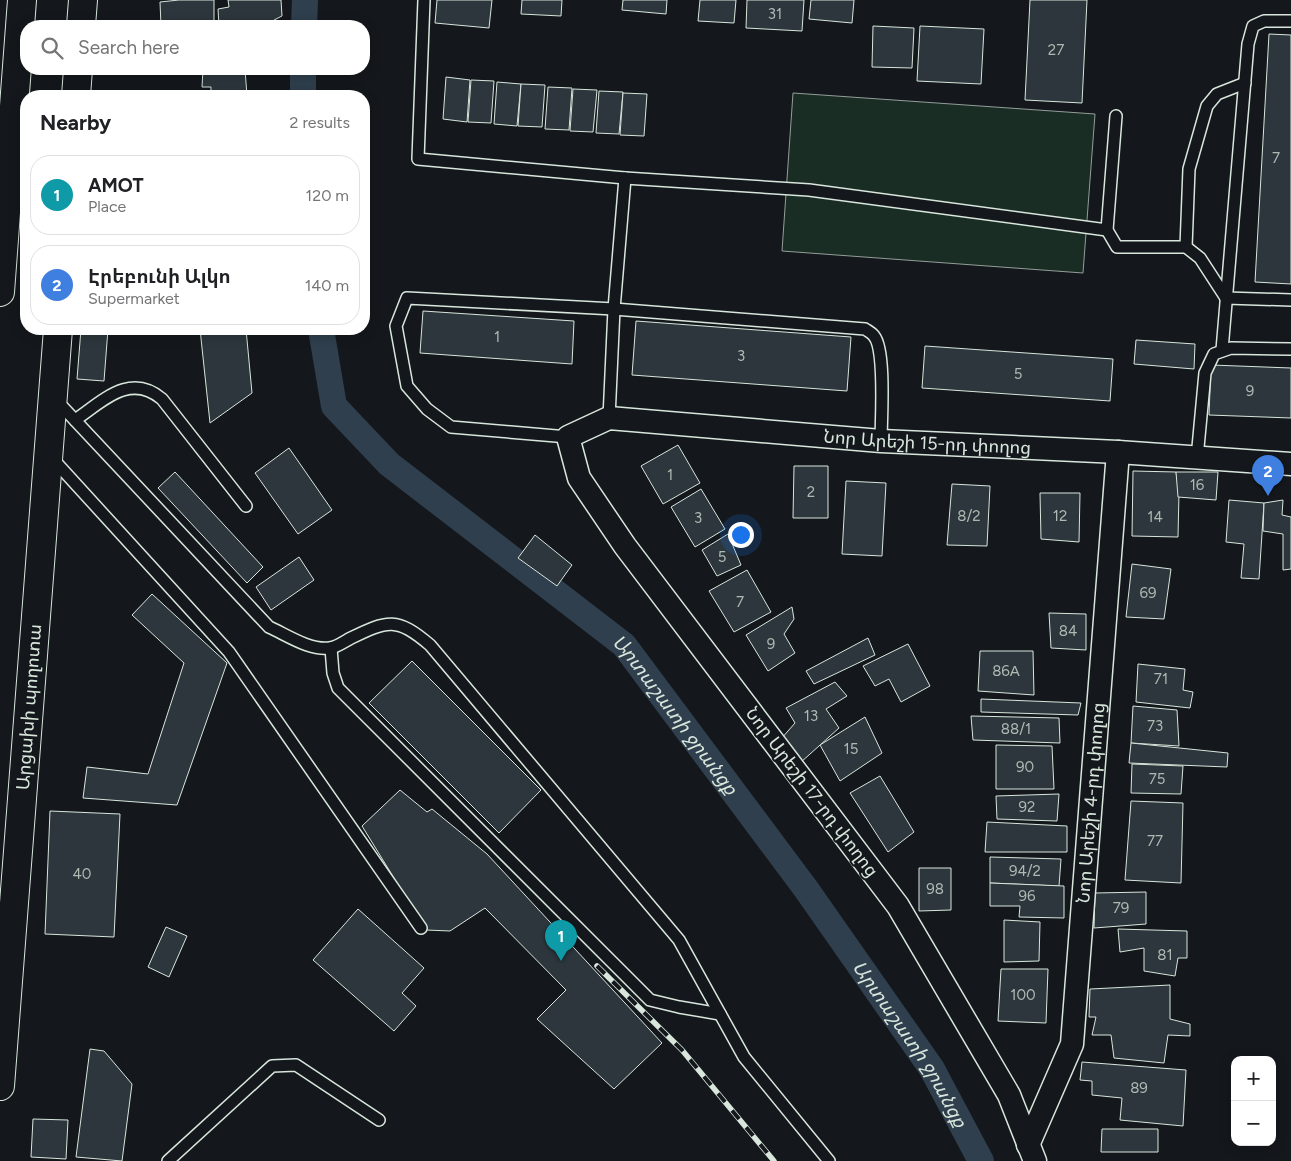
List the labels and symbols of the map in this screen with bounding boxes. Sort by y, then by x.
house number: 31 [768,5,782,23]
house number: 27 [1048,41,1064,59]
house number: 7 [1272,149,1280,167]
house number: 1 [494,328,500,346]
house number: 3 [737,347,745,365]
house number: 5 [1014,365,1022,383]
house number: 9 [1246,382,1254,400]
street label: Նոր Արեշի 15-րդ փողոց [823,425,1032,459]
pin: 2 [1252,455,1284,496]
house number: 1 [667,466,673,484]
house number: 16 [1190,476,1205,494]
house number: 2 [807,483,815,501]
house number: 8/2 [957,507,981,525]
house number: 12 [1053,507,1067,525]
house number: 14 [1147,508,1163,526]
house number: 3 [694,509,702,527]
your location [728,522,754,548]
house number: 5 [718,548,726,566]
house number: 69 [1140,584,1156,602]
house number: 7 [736,593,744,611]
house number: 84 [1059,622,1077,640]
street label: Արցախի պողոտա [12,623,46,791]
water label: Արտաշատի ջրանցք [608,629,743,799]
house number: 9 [767,635,775,653]
house number: 86А [992,662,1020,680]
house number: 71 [1154,670,1168,688]
street label: Նոր Արեշի 4-րդ փողոց [1072,702,1109,904]
street label: Նոր Արեշի 17-րդ փողոց [741,703,883,881]
house number: 13 [804,707,818,725]
house number: 73 [1147,717,1163,735]
house number: 88/1 [1001,720,1031,738]
house number: 15 [844,740,858,758]
house number: 90 [1016,758,1034,776]
house number: 75 [1149,770,1165,788]
house number: 92 [1019,798,1035,816]
house number: 77 [1147,832,1163,850]
house number: 94/2 [1009,862,1041,880]
house number: 40 [73,865,91,883]
house number: 98 [926,880,944,898]
house number: 96 [1019,887,1036,905]
house number: 79 [1113,899,1129,917]
pin: 1 [545,920,577,961]
house number: 81 [1157,946,1173,964]
water label: Արտաշատի ջրանցք [848,956,973,1132]
house number: 100 [1010,986,1036,1004]
house number: 89 [1130,1079,1148,1097]

